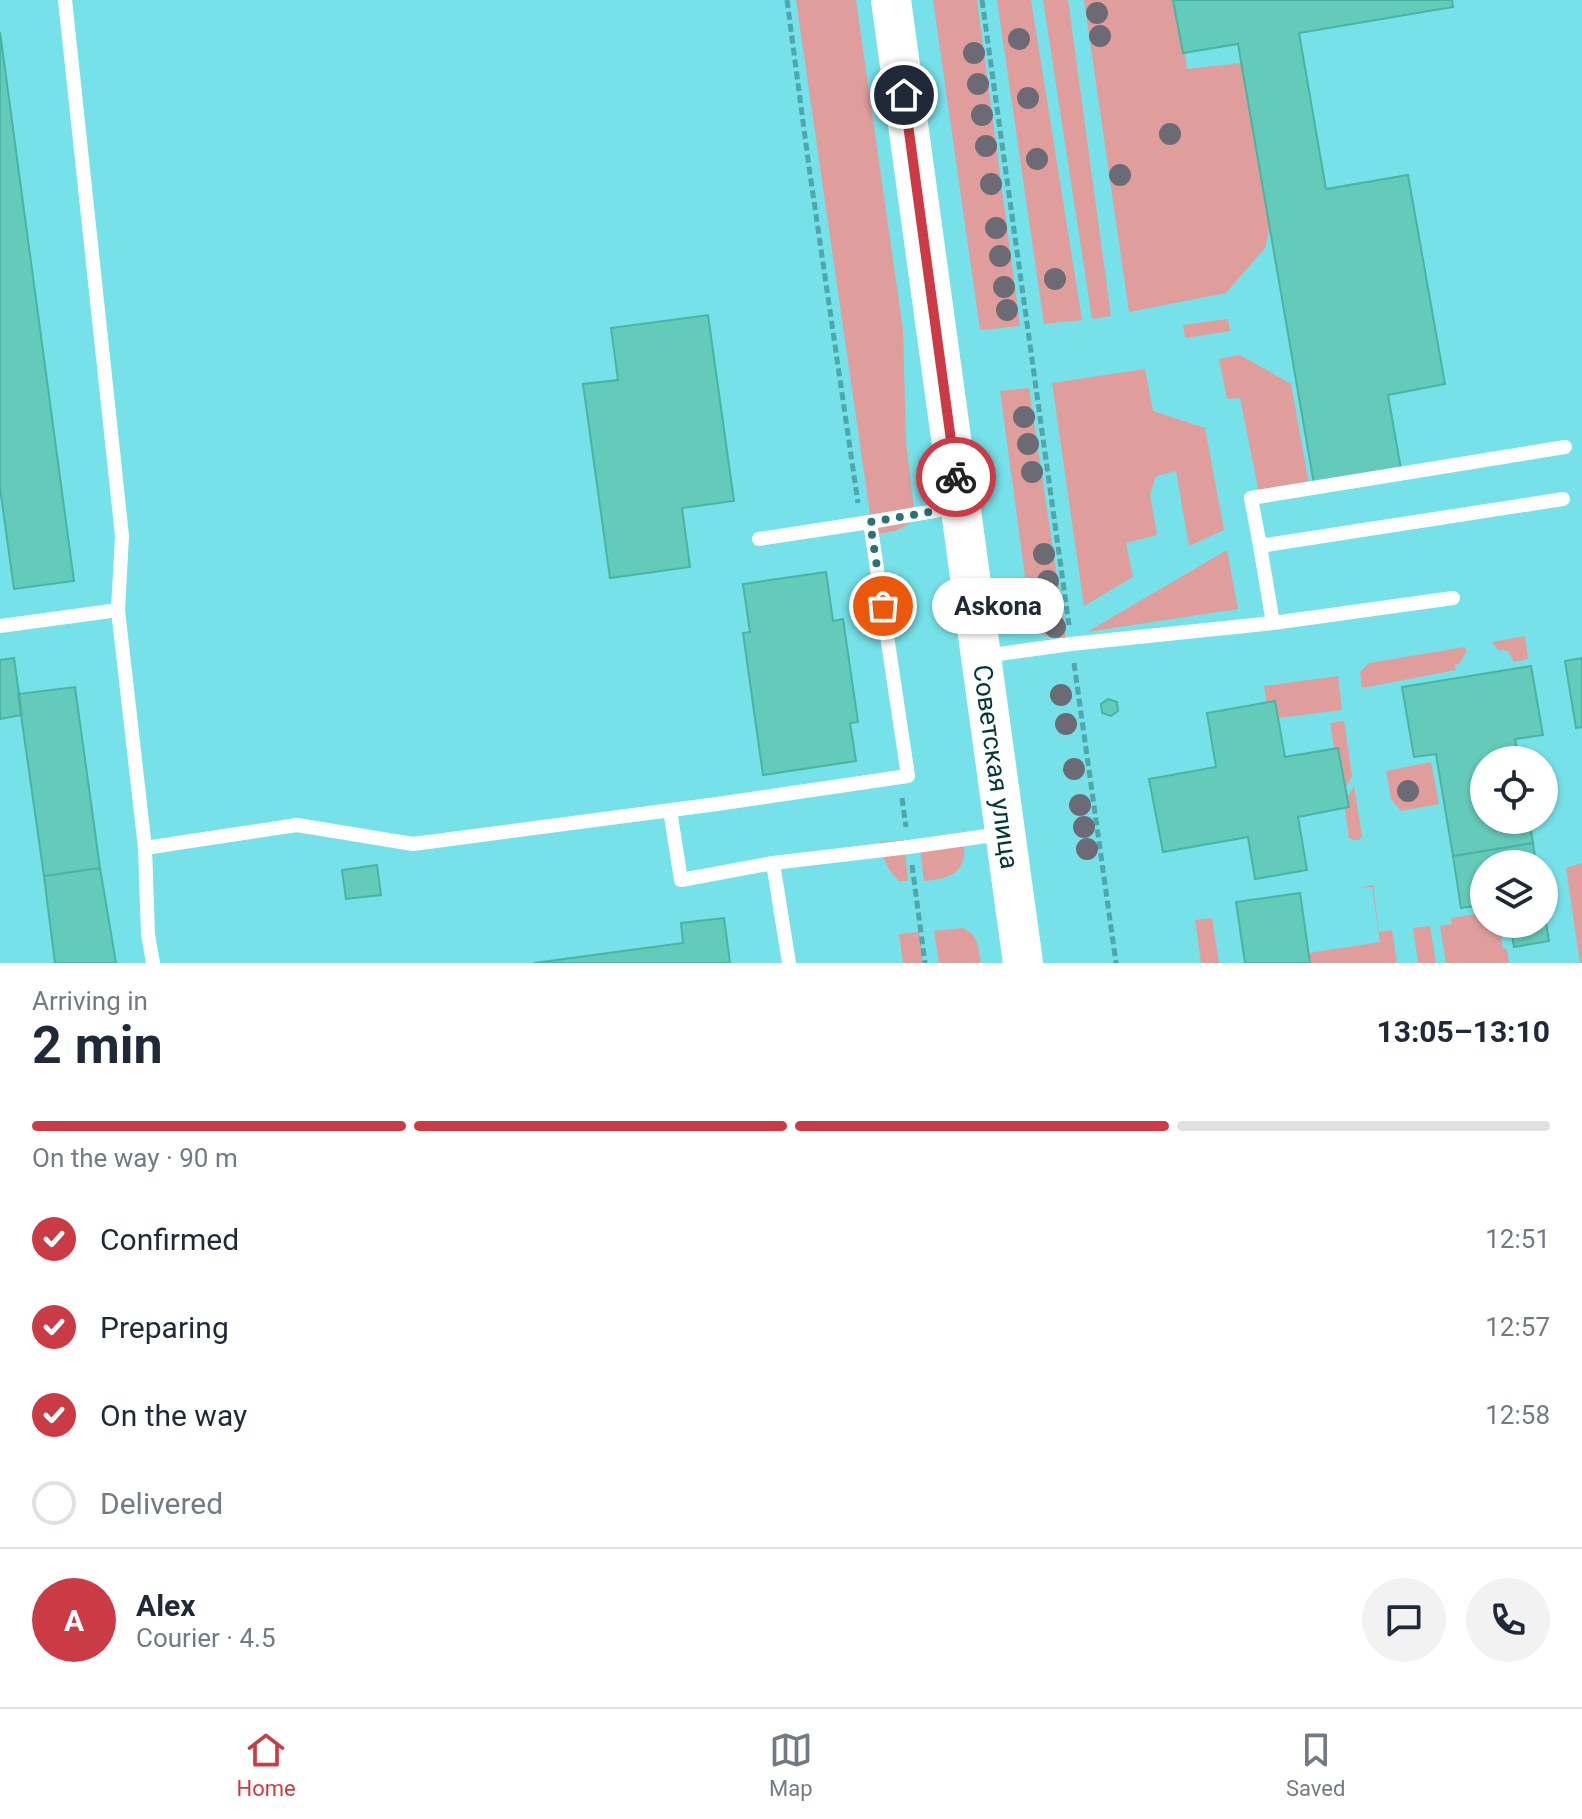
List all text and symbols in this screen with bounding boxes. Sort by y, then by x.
pin [870,61,938,129]
icon: home [882,73,926,117]
courier [916,437,996,517]
icon: bike [934,455,978,499]
pin [849,572,917,640]
callout: Askona [931,578,1063,634]
icon: bag [861,584,905,628]
text: Askona [954,591,1042,621]
street label: Советская улица [967,663,1025,871]
map controls [1470,746,1558,938]
button: locate [1470,746,1558,834]
button: layers [1470,850,1558,938]
text: Arriving in [32,986,148,1016]
text: 13:05–13:10 [1376,1014,1550,1049]
text: 2 min [32,1015,163,1076]
text: On the way · 90 m [32,1143,238,1173]
icon: check [32,1217,76,1261]
text: Confirmed [100,1222,239,1257]
text: 12:51 [1485,1224,1550,1254]
icon: check [32,1305,76,1349]
text: Preparing [100,1310,229,1345]
text: 12:57 [1485,1312,1550,1342]
icon: check [32,1393,76,1437]
text: On the way [100,1398,247,1433]
text: 12:58 [1485,1400,1550,1430]
text: Delivered [100,1486,223,1521]
button: chat [1362,1578,1446,1662]
button: phone [1466,1578,1550,1662]
text: Alex [136,1588,196,1623]
text: A [64,1603,84,1638]
text: Courier · 4.5 [136,1623,276,1653]
tab: Home [237,1728,296,1801]
tab: Map [769,1728,813,1801]
tab: Saved [1286,1728,1345,1801]

